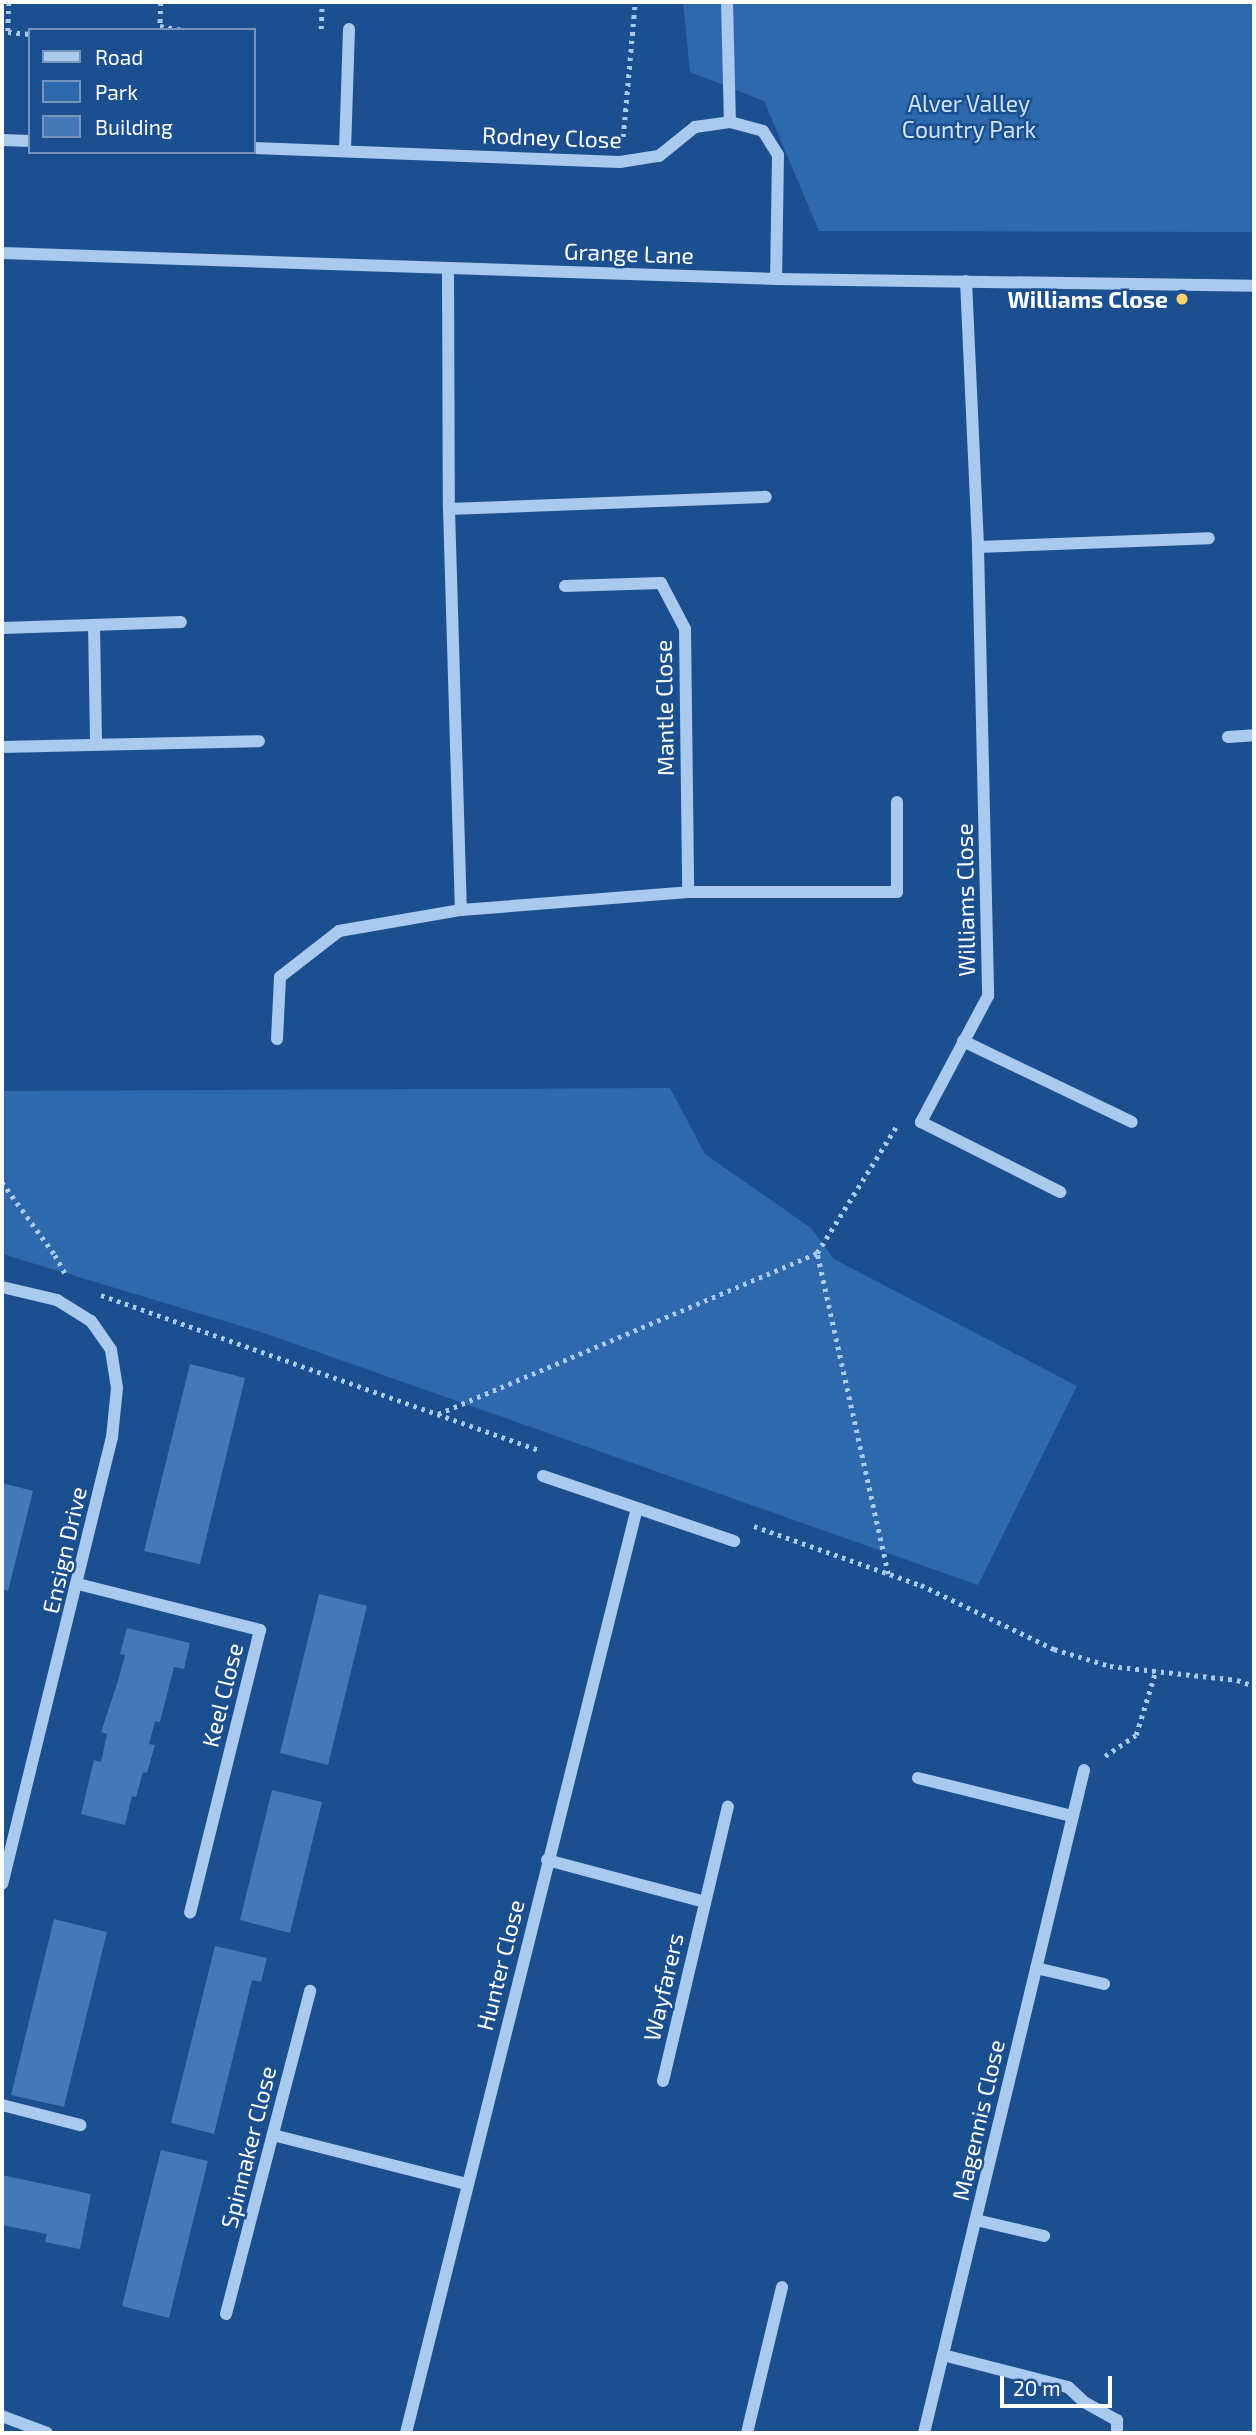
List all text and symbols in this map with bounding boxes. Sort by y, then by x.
legend [28,28,256,154]
text: Road [95,44,143,69]
text: Park [95,79,138,104]
park label: Alver Valley Country Park [902,89,1036,143]
text: Building [95,114,173,139]
street label: Rodney Close [481,121,623,153]
street label: Grange Lane [564,237,694,269]
place label: Williams Close [1007,285,1168,313]
marker: Williams Close [1174,291,1190,307]
street label: Mantle Close [649,640,679,776]
street label: Williams Close [950,823,980,977]
street label: Ensign Drive [36,1484,92,1616]
street label: Keel Close [196,1640,248,1750]
street label: Hunter Close [470,1896,530,2034]
street label: Wayfarers [637,1930,689,2044]
street label: Magennis Close [946,2037,1010,2203]
street label: Spinnaker Close [214,2063,282,2231]
scale bar [1004,2362,1116,2406]
text: 20 m [1013,2375,1061,2400]

